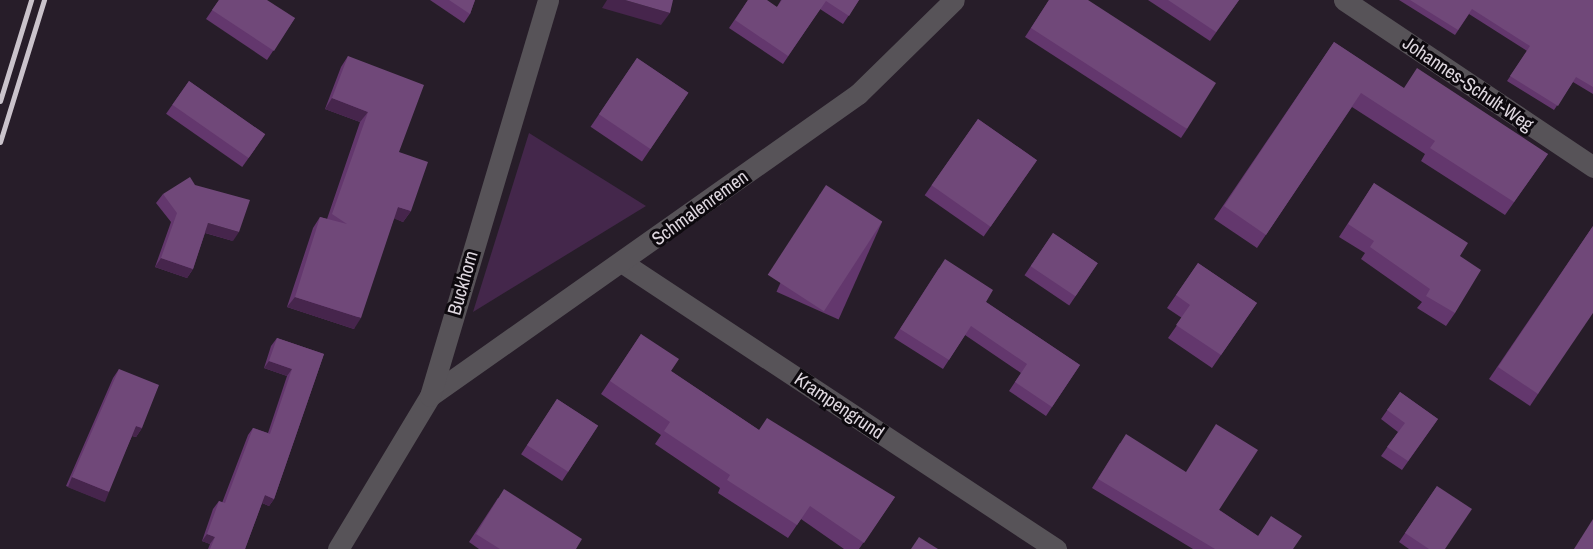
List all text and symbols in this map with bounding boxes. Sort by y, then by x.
street label: Johannes-Schult-Weg [1398,32,1538,136]
street label: Schmalenremen [647,165,753,251]
street label: Buckhorn [443,248,483,318]
street label: Krampengrund [790,368,888,444]

